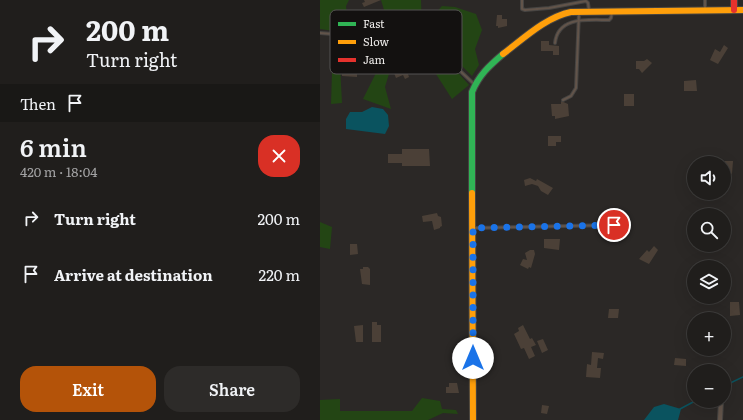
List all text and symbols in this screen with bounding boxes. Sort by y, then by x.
text: 200 m [86,8,169,50]
legend [330,10,462,74]
text: Fast [363,15,385,31]
icon: right [20,16,72,68]
text: Slow [363,33,389,49]
text: Turn right [86,46,177,73]
text: Jam [363,51,386,67]
text: Then [20,92,56,115]
icon: arrive [64,92,86,114]
text: 6 min [20,129,87,164]
button: close [258,135,300,177]
map controls [687,156,731,408]
button: sound [687,156,731,200]
text: 420 m · 18:04 [20,162,97,181]
icon: right [20,207,42,229]
text: Turn right [54,207,136,230]
text: 200 m [258,207,300,230]
pin [597,208,631,242]
button: search [687,208,731,252]
icon: arrive [603,214,625,236]
button: layers [687,260,731,304]
icon: arrive [20,263,42,285]
text: Arrive at destination [54,263,213,286]
text: 220 m [259,263,300,286]
button: + [687,312,731,356]
position arrow [452,337,494,379]
button: − [687,364,731,408]
button: Exit [20,366,156,412]
button: Share [164,366,300,412]

